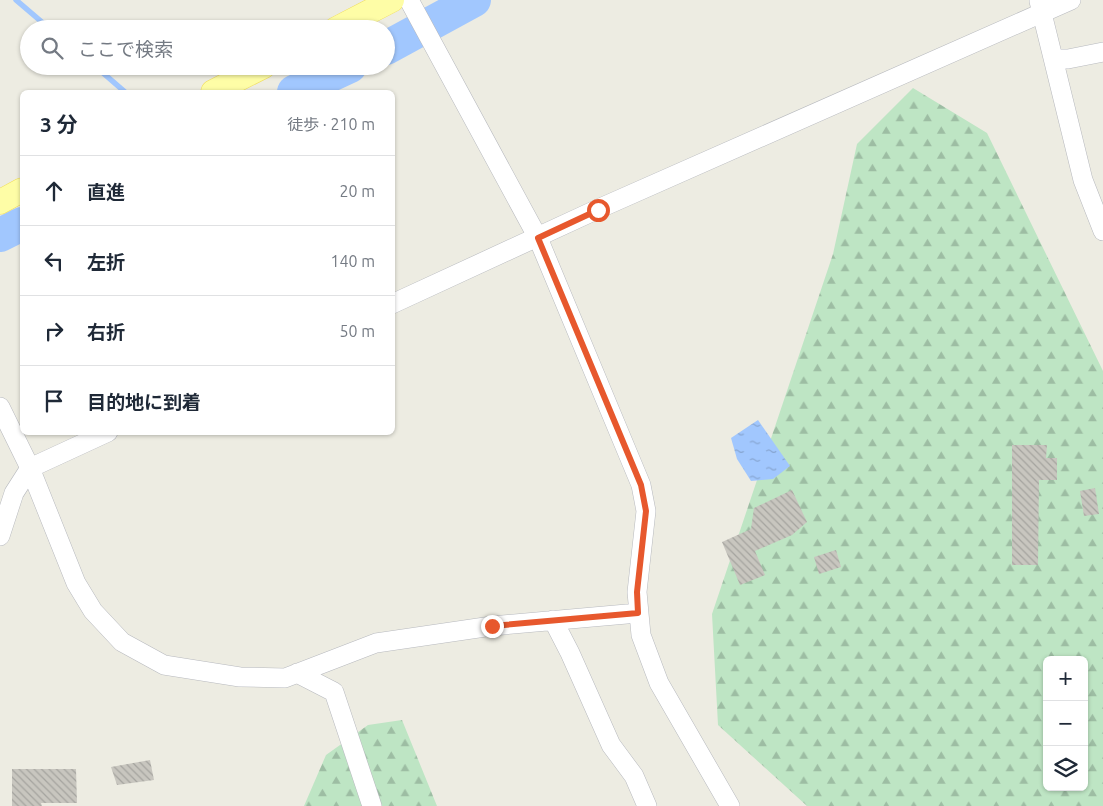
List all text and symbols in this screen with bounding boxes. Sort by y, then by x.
search box [20,20,395,75]
icon: search [38,34,66,62]
text: ここで検索 [78,38,173,60]
text: 3 分 [40,112,78,136]
text: 徒歩 · 210 m [287,115,375,133]
icon: ahead [40,177,68,205]
text: 直進 [87,181,125,203]
text: 20 m [339,182,375,200]
route start [587,199,610,222]
icon: left [40,247,68,275]
text: 左折 [87,251,125,273]
text: 140 m [330,252,375,270]
icon: right [40,317,68,345]
text: 右折 [87,321,125,343]
text: 50 m [339,322,375,340]
icon: arrive [40,387,68,415]
text: 目的地に到着 [87,391,201,413]
route end [481,615,504,638]
map controls [1043,656,1088,791]
button: + [1043,656,1088,701]
button: − [1043,701,1088,746]
button: layers [1043,746,1088,791]

